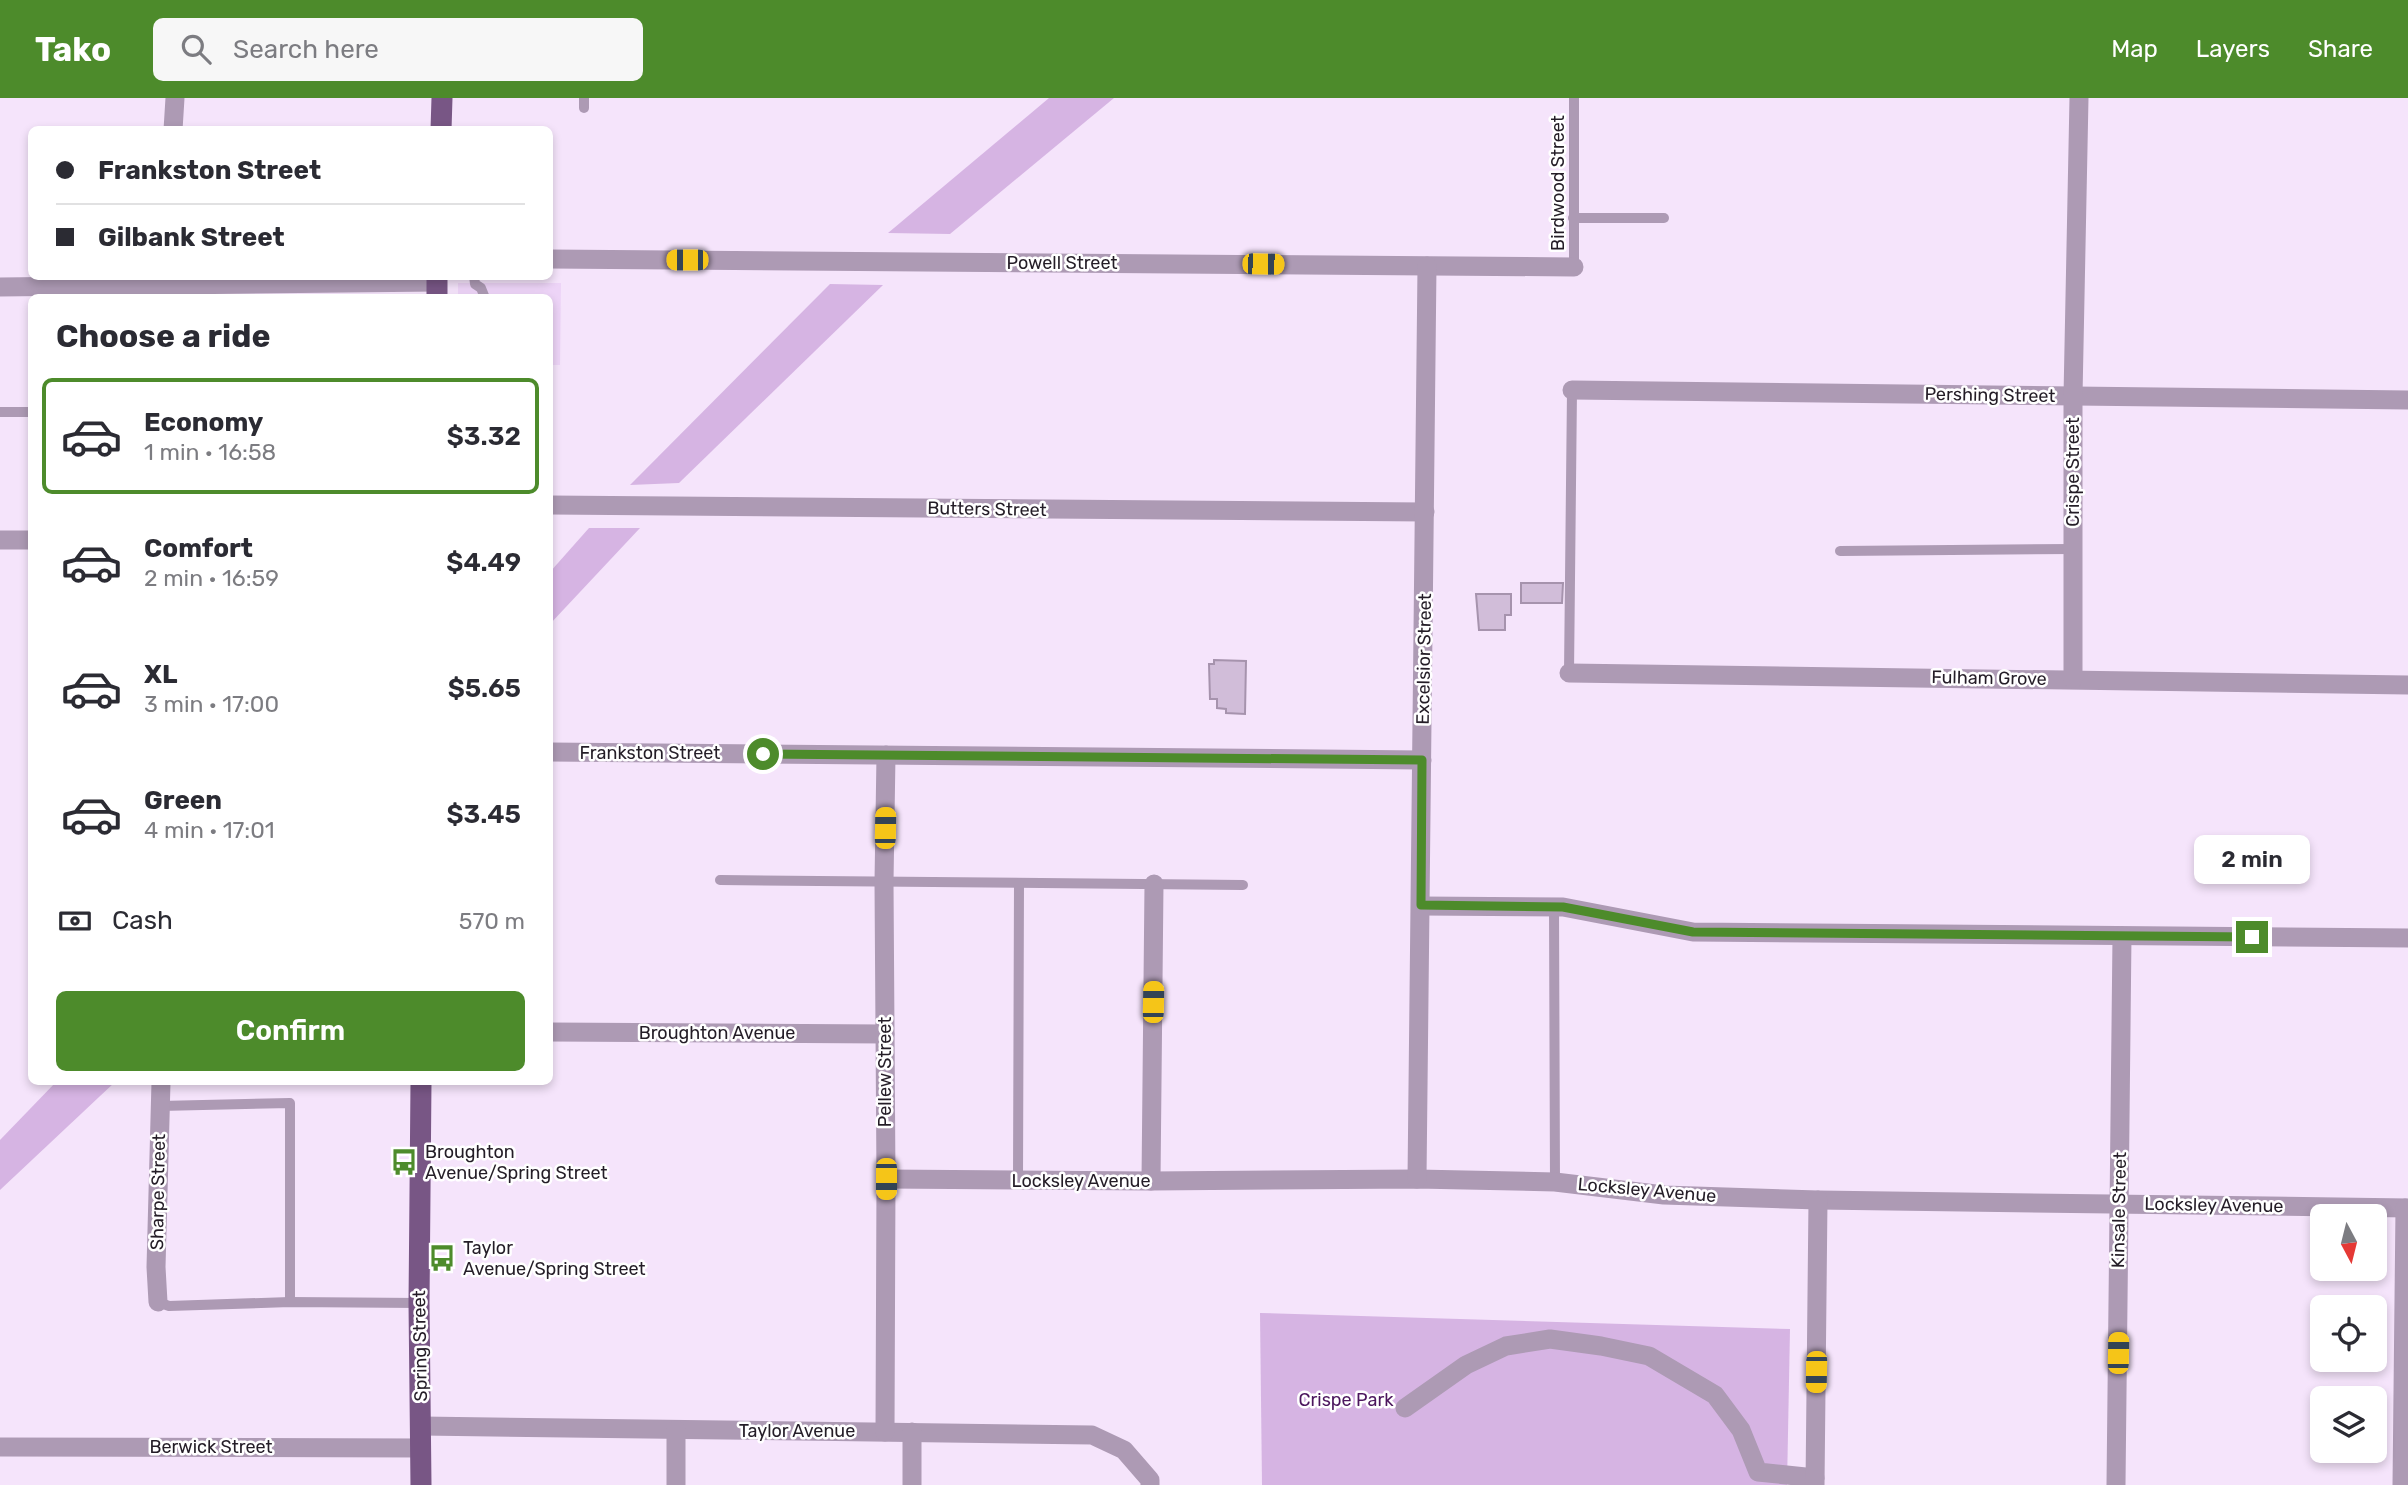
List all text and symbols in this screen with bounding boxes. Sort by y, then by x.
search box [153,18,643,81]
text: Tako [35,30,111,69]
icon: search [177,30,215,68]
text: Search here [233,34,379,65]
text: Map [2111,35,2158,63]
text: Layers [2196,35,2270,63]
text: Share [2308,35,2373,63]
street label: Birdwood Street [1547,115,1569,251]
text: Frankston Street [98,155,321,186]
text: Gilbank Street [98,222,285,253]
car [667,250,709,271]
street label: Powell Street [1007,252,1117,274]
car [1242,253,1285,275]
text: Choose a ride [56,317,270,355]
street label: Pershing Street [1924,383,2056,407]
icon: car [60,405,123,468]
text: Economy [144,407,263,438]
street label: Crispe Street [2062,417,2084,527]
text: $3.32 [447,421,521,452]
text: 1 min · 16:58 [144,438,276,466]
street label: Butters Street [927,497,1047,521]
icon: car [60,531,123,594]
text: Comfort [144,533,253,564]
text: $4.49 [446,547,521,578]
text: 2 min · 16:59 [144,564,279,592]
street label: Excelsior Street [1412,593,1436,725]
icon: car [60,657,123,720]
text: XL [144,659,177,690]
street label: Fulham Grove [1931,666,2047,690]
text: $5.65 [448,673,521,704]
text: 3 min · 17:00 [144,690,279,718]
route start [747,738,779,770]
street label: Frankston Street [580,742,720,764]
icon: car [60,783,123,846]
text: Green [144,785,222,816]
text: $3.45 [447,799,521,830]
car [875,807,896,849]
text: 4 min · 17:01 [144,816,275,844]
callout: 2 min [2194,836,2310,884]
text: 2 min [2221,845,2283,873]
icon: cash [56,902,94,940]
text: Cash [112,905,173,936]
text: 570 m [459,907,525,935]
route end [2236,921,2268,953]
car [1143,981,1164,1023]
button: Confirm [56,991,525,1071]
street label: Pellew Street [874,1017,896,1127]
street label: Broughton Avenue [639,1022,795,1044]
street label: Sharpe Street [146,1134,170,1250]
place label: Broughton Avenue/Spring Street [425,1141,608,1184]
bus stop icon: Broughton Avenue/Spring Street [389,1147,419,1177]
street label: Kinsale Street [2107,1152,2131,1268]
car [876,1158,897,1200]
street label: Locksley Avenue [1011,1170,1151,1192]
street label: Locksley Avenue [1577,1173,1717,1207]
street label: Locksley Avenue [2144,1193,2284,1217]
north arrow [2310,1204,2387,1281]
map controls [2310,1204,2387,1463]
place label: Taylor Avenue/Spring Street [463,1237,646,1280]
bus stop icon: Taylor Avenue/Spring Street [427,1243,457,1273]
street label: Spring Street [408,1290,432,1402]
button: locate [2310,1295,2387,1372]
car [2108,1332,2129,1374]
car [1806,1351,1827,1393]
button: layers [2310,1386,2387,1463]
park label: Crispe Park [1298,1389,1394,1411]
street label: Taylor Avenue [739,1420,855,1442]
street label: Berwick Street [149,1436,273,1458]

